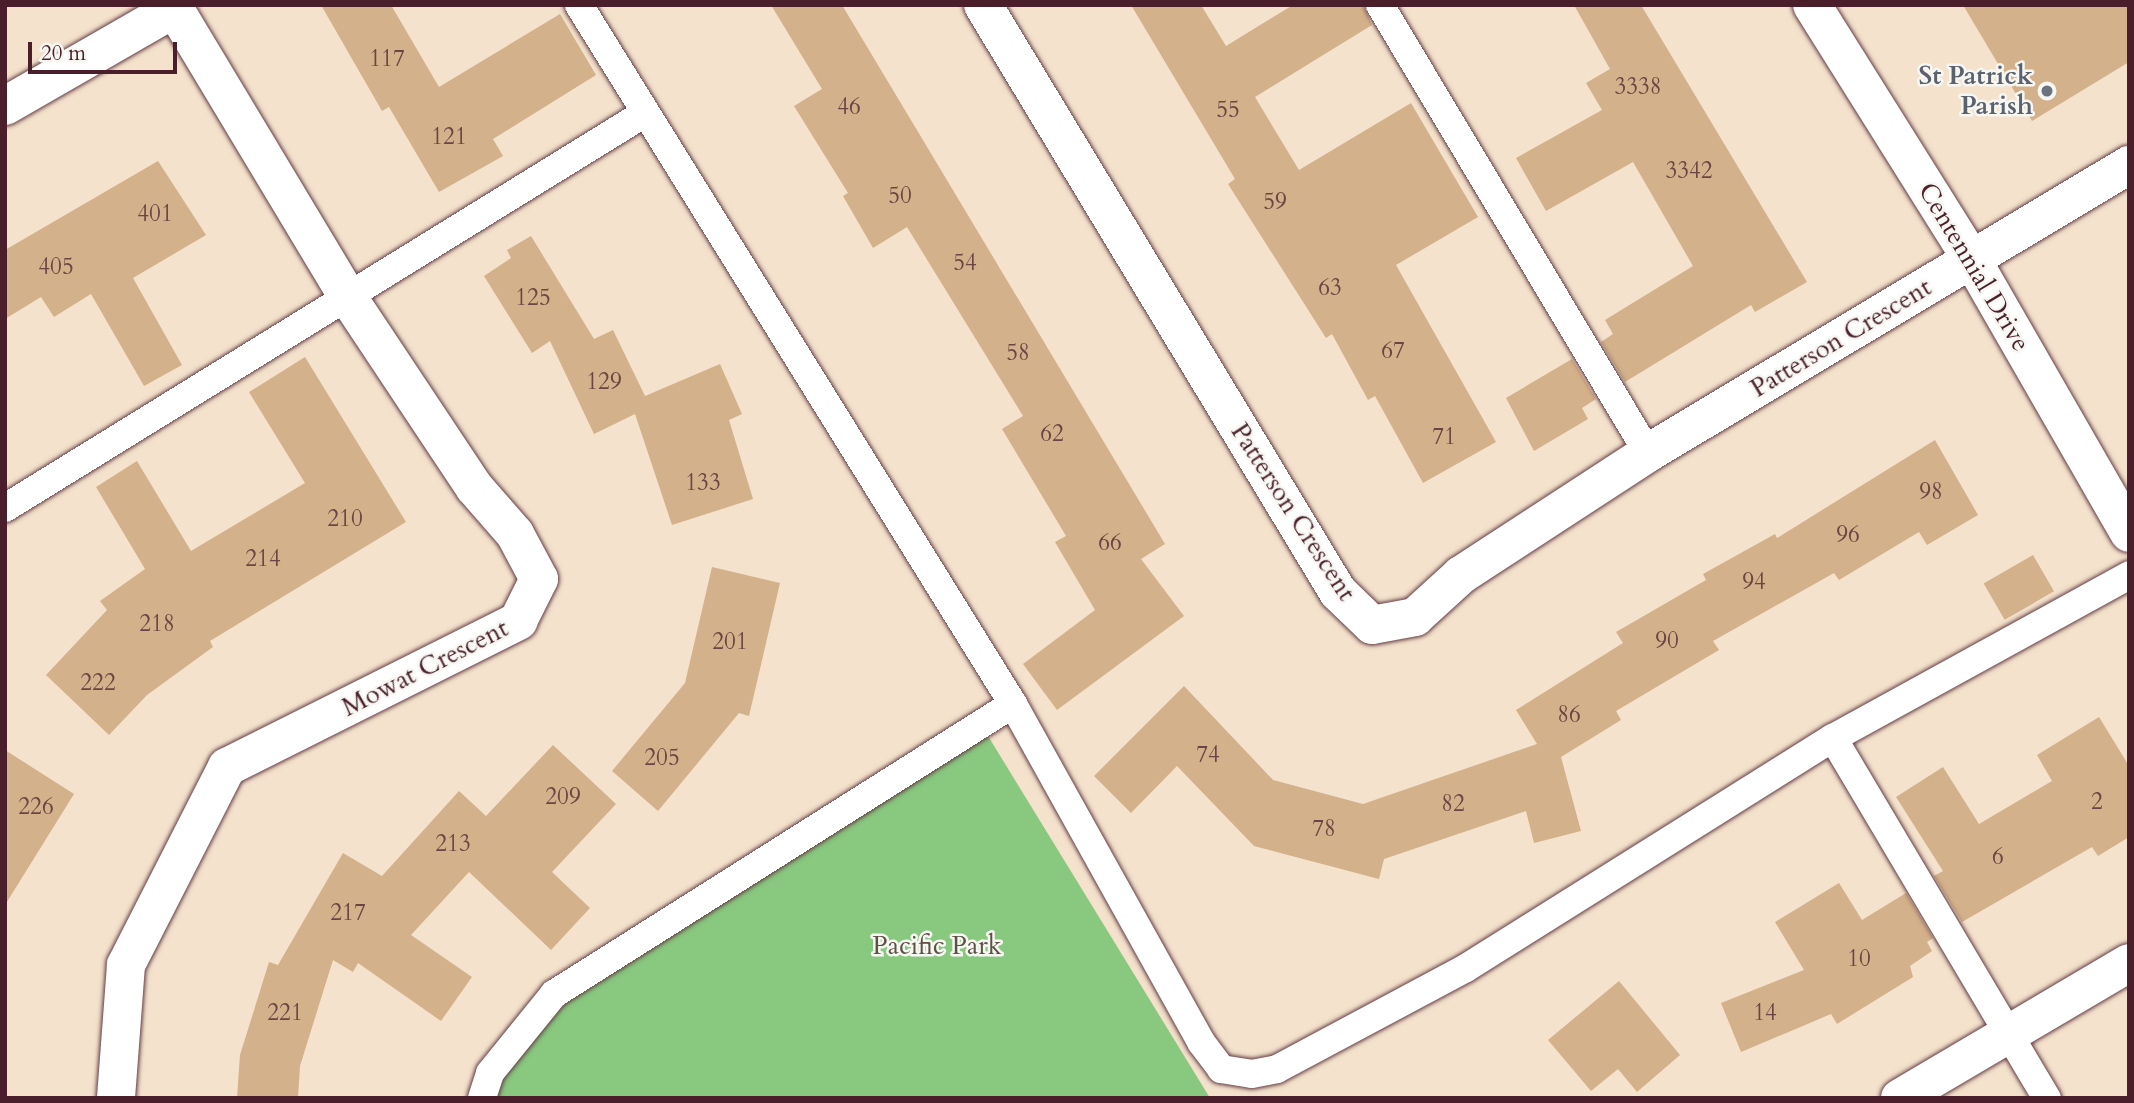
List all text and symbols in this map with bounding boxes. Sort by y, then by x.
scale bar [32,28,180,72]
text: 20 m [41,39,86,68]
house number: 117 [369,45,405,73]
place label: St Patrick Parish [1918,60,2033,122]
house number: 3338 [1614,73,1662,101]
marker: St Patrick Parish [2039,83,2055,99]
house number: 46 [837,93,861,121]
house number: 55 [1216,96,1240,124]
house number: 121 [431,123,467,151]
house number: 3342 [1665,157,1713,185]
street label: Centennial Drive [1911,177,2037,357]
house number: 50 [888,182,912,210]
house number: 59 [1263,188,1287,216]
house number: 401 [137,200,173,228]
house number: 54 [953,249,977,277]
house number: 405 [38,253,74,281]
street label: Patterson Crescent [1745,272,1937,404]
house number: 63 [1318,274,1342,302]
house number: 125 [515,284,551,312]
house number: 67 [1381,337,1405,365]
house number: 58 [1006,339,1030,367]
house number: 129 [586,368,622,396]
street label: Patterson Crescent [1224,417,1362,607]
house number: 62 [1040,420,1064,448]
house number: 71 [1432,423,1456,451]
house number: 133 [685,469,721,497]
house number: 98 [1919,478,1943,506]
house number: 210 [327,505,363,533]
house number: 96 [1836,521,1860,549]
house number: 66 [1098,529,1122,557]
house number: 214 [245,545,281,573]
house number: 94 [1742,568,1766,596]
house number: 218 [139,610,175,638]
street label: Mowat Crescent [337,613,513,723]
house number: 90 [1655,627,1679,655]
house number: 201 [712,628,748,656]
house number: 222 [80,669,116,697]
house number: 86 [1557,701,1581,729]
house number: 74 [1196,741,1220,769]
house number: 205 [644,744,680,772]
house number: 209 [545,783,581,811]
house number: 2 [2091,788,2103,816]
house number: 82 [1441,790,1465,818]
house number: 226 [18,793,54,821]
house number: 78 [1312,815,1336,843]
house number: 213 [435,830,471,858]
house number: 6 [1992,843,2004,871]
house number: 217 [330,899,366,927]
park label: Pacific Park [872,930,1002,962]
house number: 10 [1847,945,1871,973]
house number: 221 [267,999,303,1027]
house number: 14 [1753,999,1777,1027]

